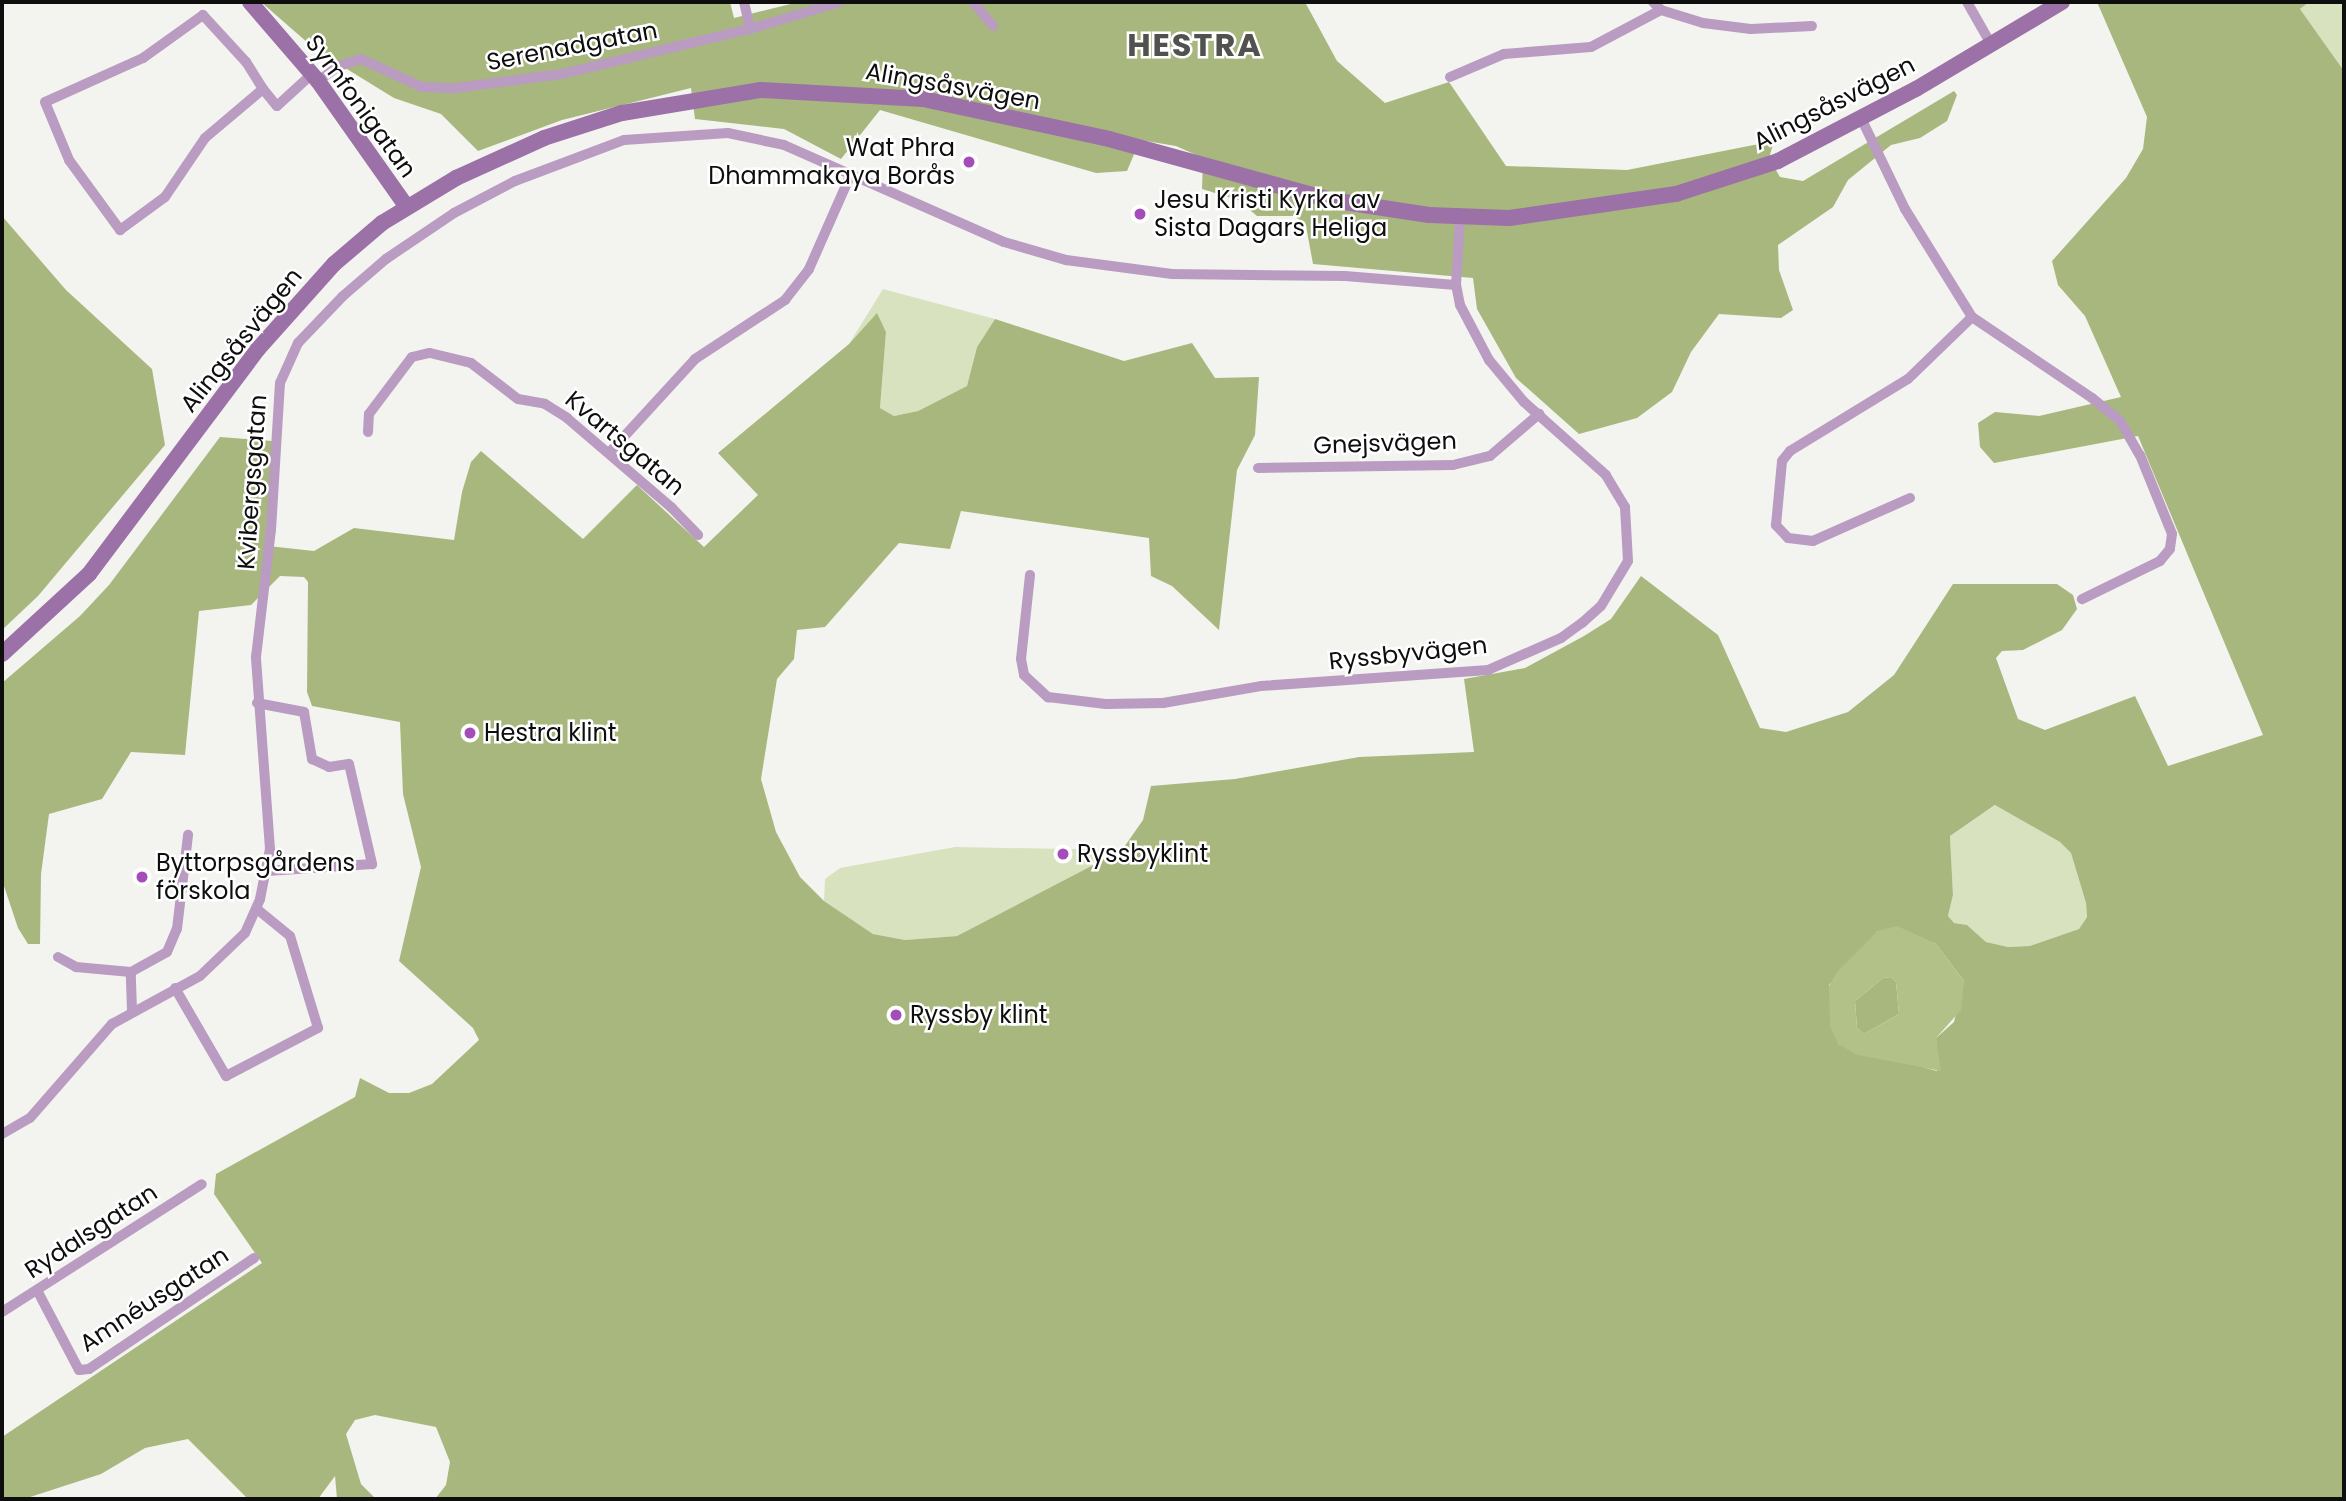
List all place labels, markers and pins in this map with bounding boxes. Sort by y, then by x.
place label: Wat Phra Dhammakaya Borås [708,134,955,190]
marker: Wat Phra Dhammakaya Borås [961,154,977,170]
place label: Jesu Kristi Kyrka av Sista Dagars Heliga [1154,186,1387,242]
marker: Jesu Kristi Kyrka av Sista Dagars Heliga [1132,206,1148,222]
place label: Hestra klint [484,719,617,747]
marker: Hestra klint [462,725,478,741]
place label: Ryssbyklint [1077,840,1208,868]
marker: Ryssbyklint [1055,846,1071,862]
place label: Byttorpsgårdens förskola [156,849,355,905]
marker: Byttorpsgårdens förskola [134,869,150,885]
place label: Ryssby klint [910,1001,1048,1029]
marker: Ryssby klint [888,1007,904,1023]

